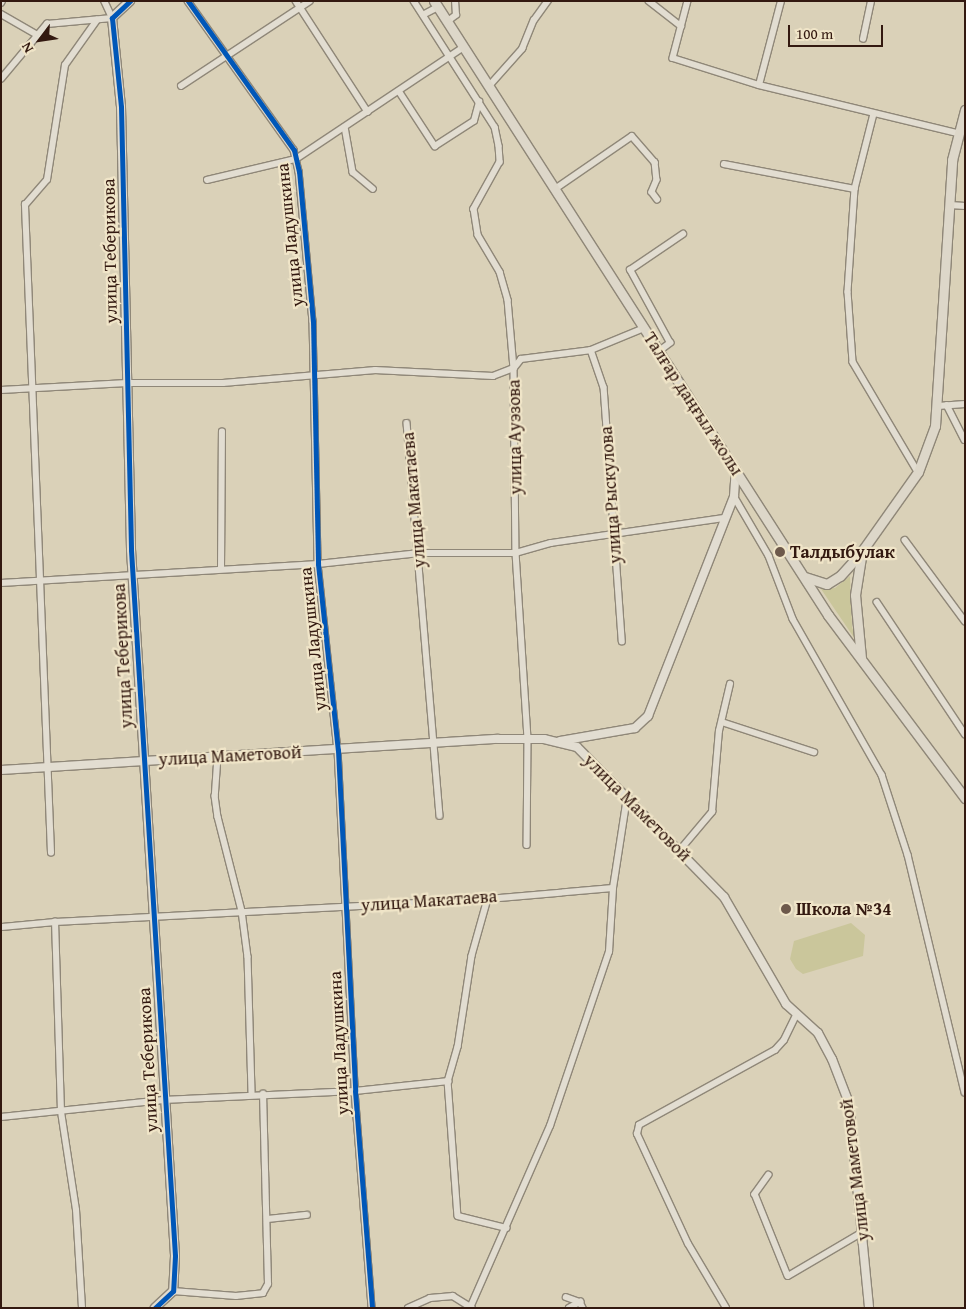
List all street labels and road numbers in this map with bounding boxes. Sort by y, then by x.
street label: улица Ладушкина [272,162,308,308]
street label: улица Теберикова [98,178,122,324]
street label: Талғар даңғыл жолы [639,328,747,480]
street label: улица Ауэзова [503,379,527,495]
street label: улица Рыскулова [595,425,627,565]
street label: улица Макатаева [397,431,431,569]
street label: улица Ладушкина [295,566,331,712]
street label: улица Теберикова [108,583,138,729]
street label: улица Маметовой [158,741,302,771]
street label: улица Маметовой [579,750,695,866]
street label: улица Макатаева [360,885,498,917]
street label: улица Ладушкина [324,970,354,1116]
street label: улица Теберикова [133,987,163,1133]
street label: улица Маметовой [836,1098,874,1242]

